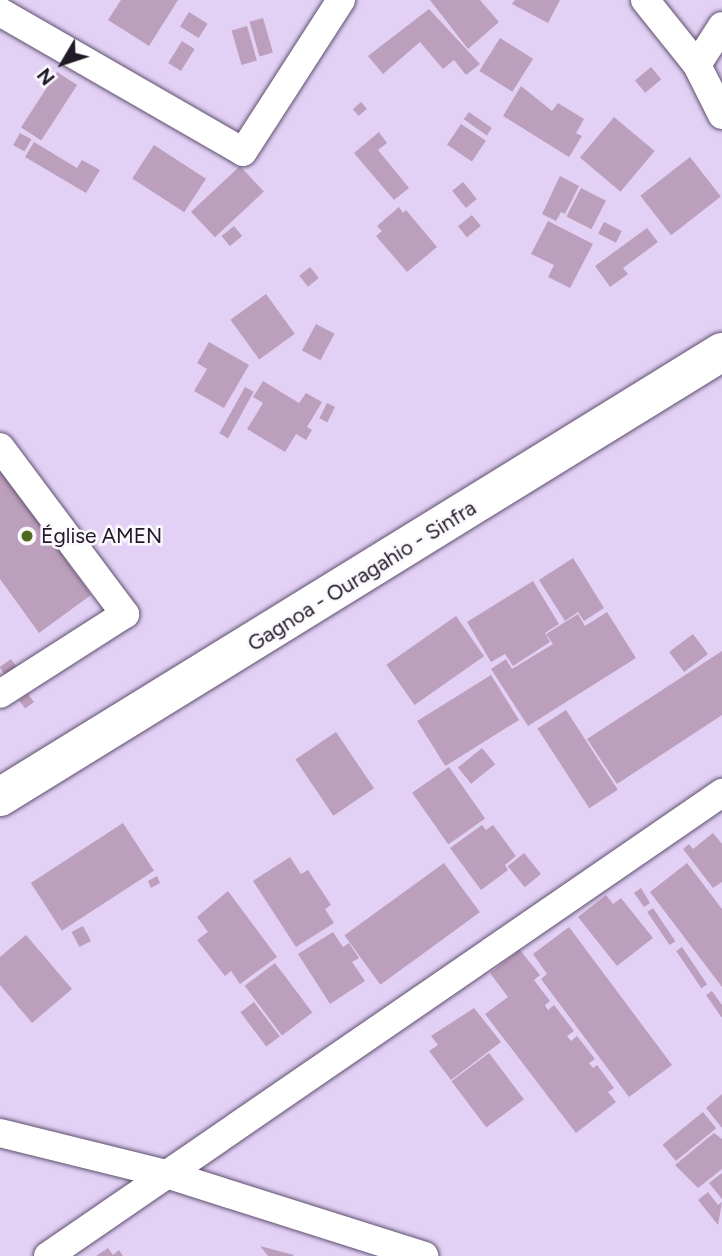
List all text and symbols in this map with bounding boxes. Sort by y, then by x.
north arrow [28,28,98,98]
text: N [33,64,60,89]
street label: Gagnoa - Ouragahio - Sinfra [243,495,481,657]
place label: Église AMEN [41,523,162,549]
marker: Église AMEN [19,528,35,544]

